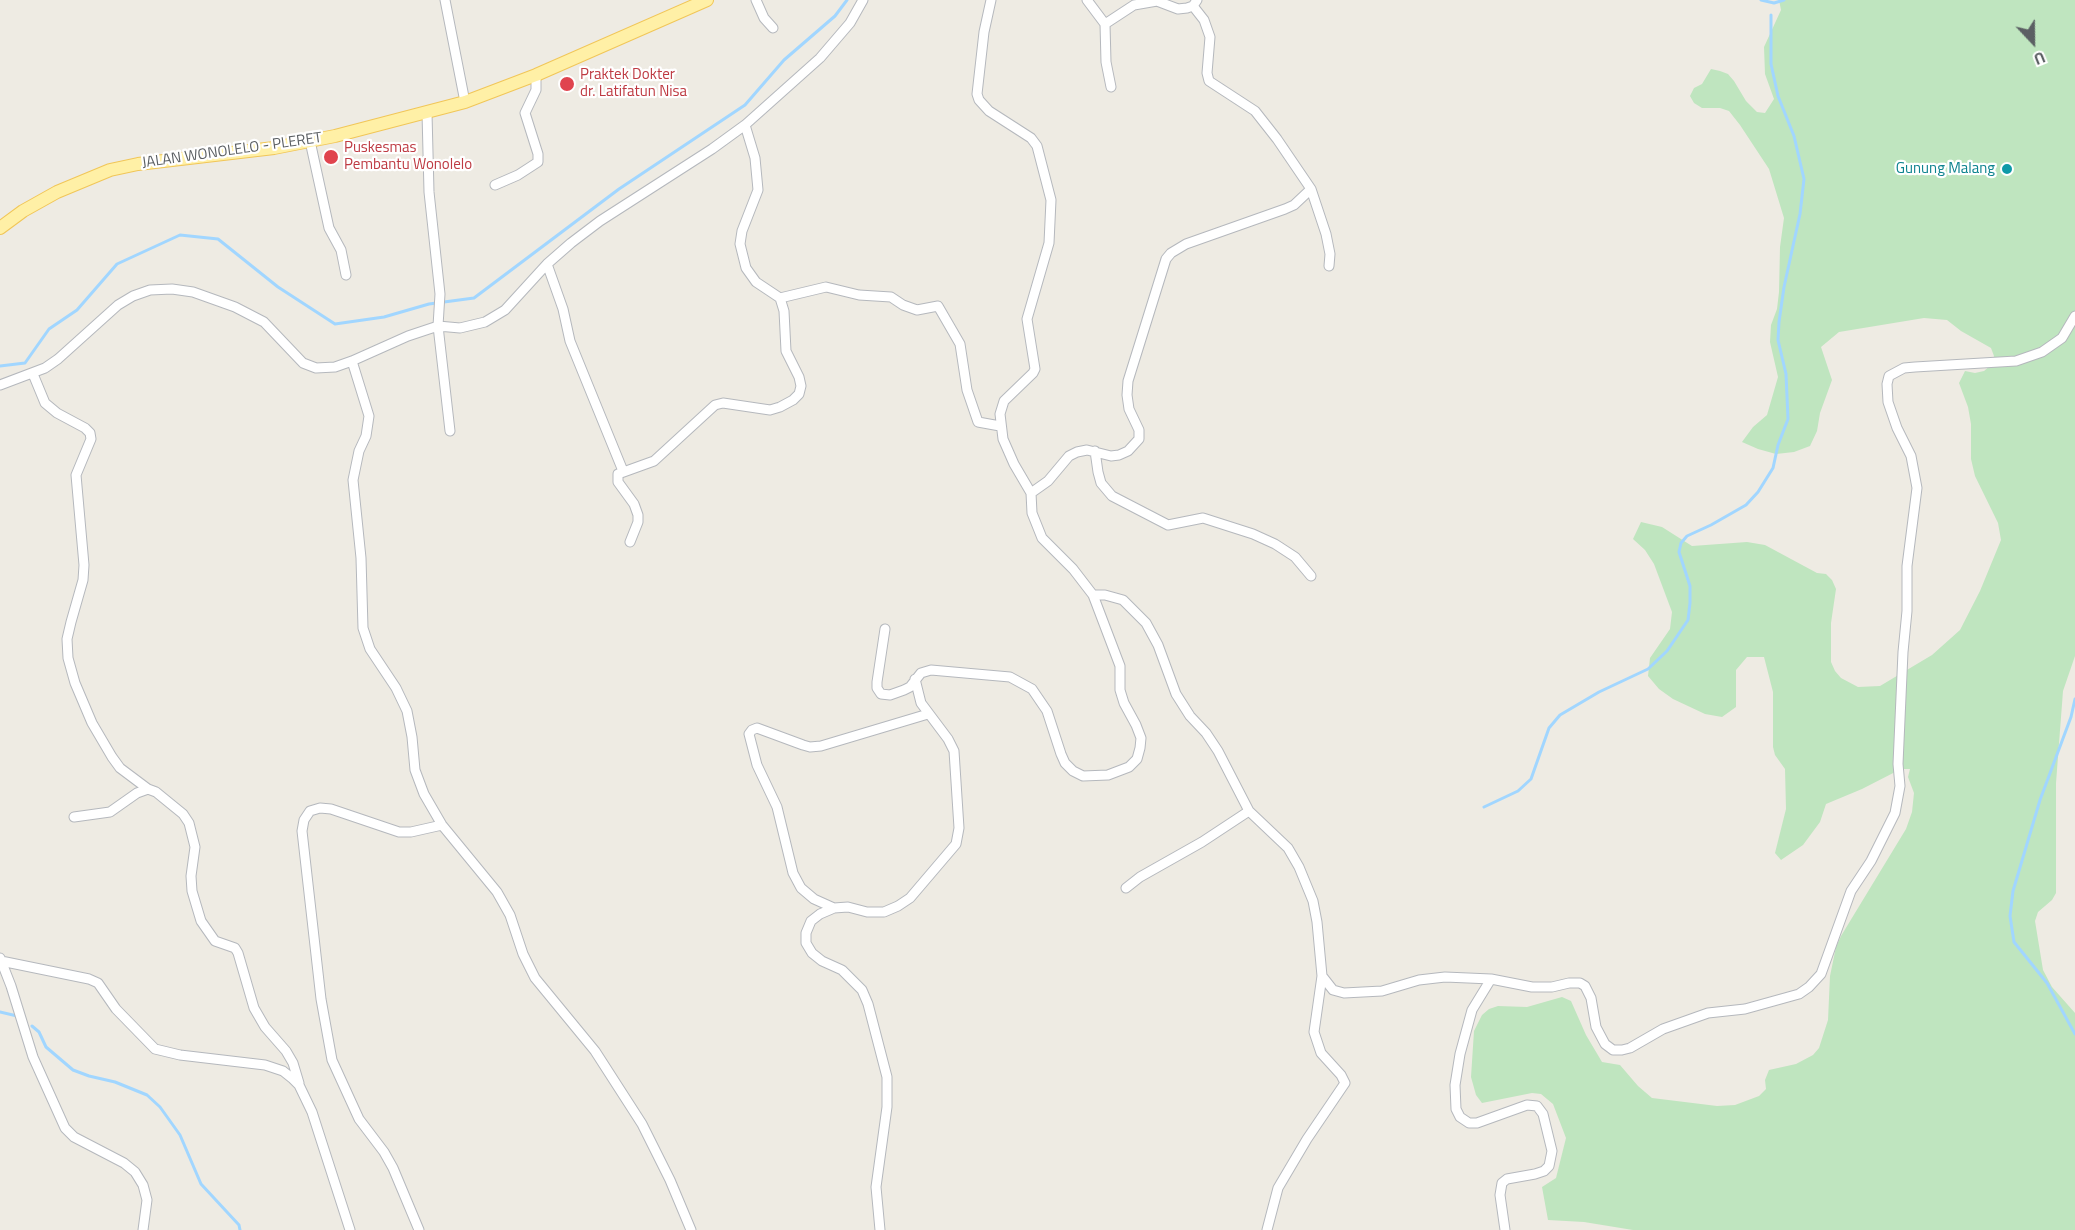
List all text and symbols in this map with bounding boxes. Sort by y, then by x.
north arrow [2003,12,2063,72]
text: U [2030,46,2049,72]
place label: Praktek Dokter dr. Latifatun Nisa [580,66,687,101]
marker: Praktek Dokter dr. Latifatun Nisa [558,75,576,93]
street label: JALAN WONOLELO - PLERET [141,129,323,173]
place label: Puskesmas Pembantu Wonolelo [344,139,472,174]
marker: Puskesmas Pembantu Wonolelo [322,148,340,166]
place label: Gunung Malang [1896,160,1995,178]
marker: Gunung Malang [2000,162,2014,176]

